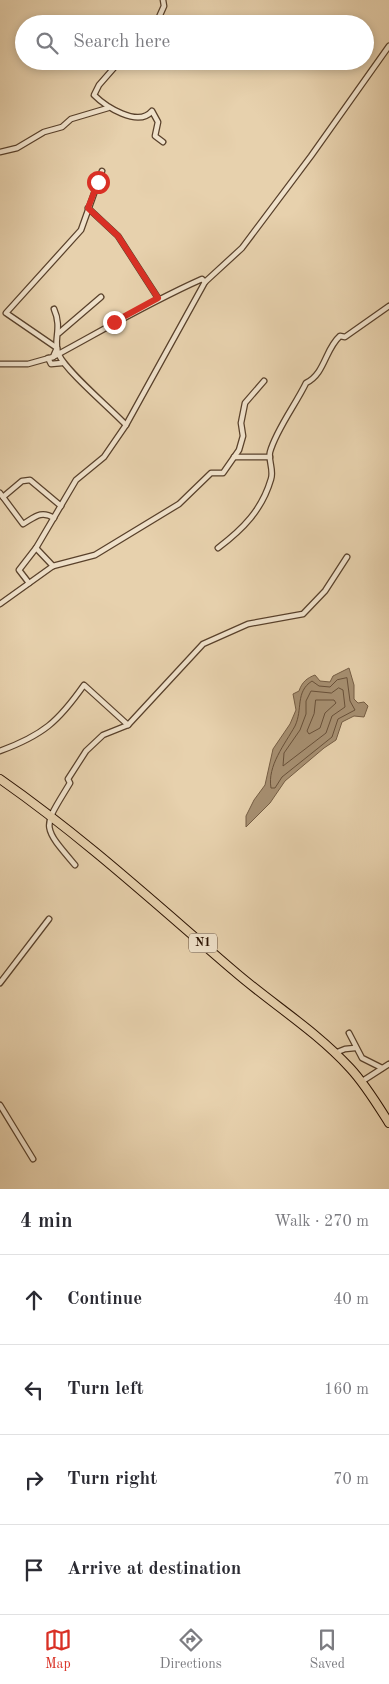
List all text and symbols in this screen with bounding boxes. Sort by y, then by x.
search box [15,15,374,70]
icon: search [33,29,61,57]
text: Search here [73,33,170,52]
route start [87,171,110,194]
route end [103,311,126,334]
road number: N1 [189,934,217,952]
text: 4 min [20,1211,73,1232]
text: Walk · 270 m [274,1214,369,1230]
icon: ahead [20,1286,48,1314]
text: Continue [67,1290,142,1309]
text: 40 m [333,1292,369,1308]
icon: left [20,1376,48,1404]
text: Turn left [67,1380,144,1399]
text: 160 m [324,1382,369,1398]
icon: right [20,1466,48,1494]
text: Turn right [67,1470,157,1489]
text: 70 m [333,1472,369,1488]
icon: arrive [20,1556,48,1584]
text: Arrive at destination [67,1560,241,1579]
tab: Map [44,1626,72,1673]
tab: Directions [160,1626,222,1673]
tab: Saved [309,1626,345,1673]

